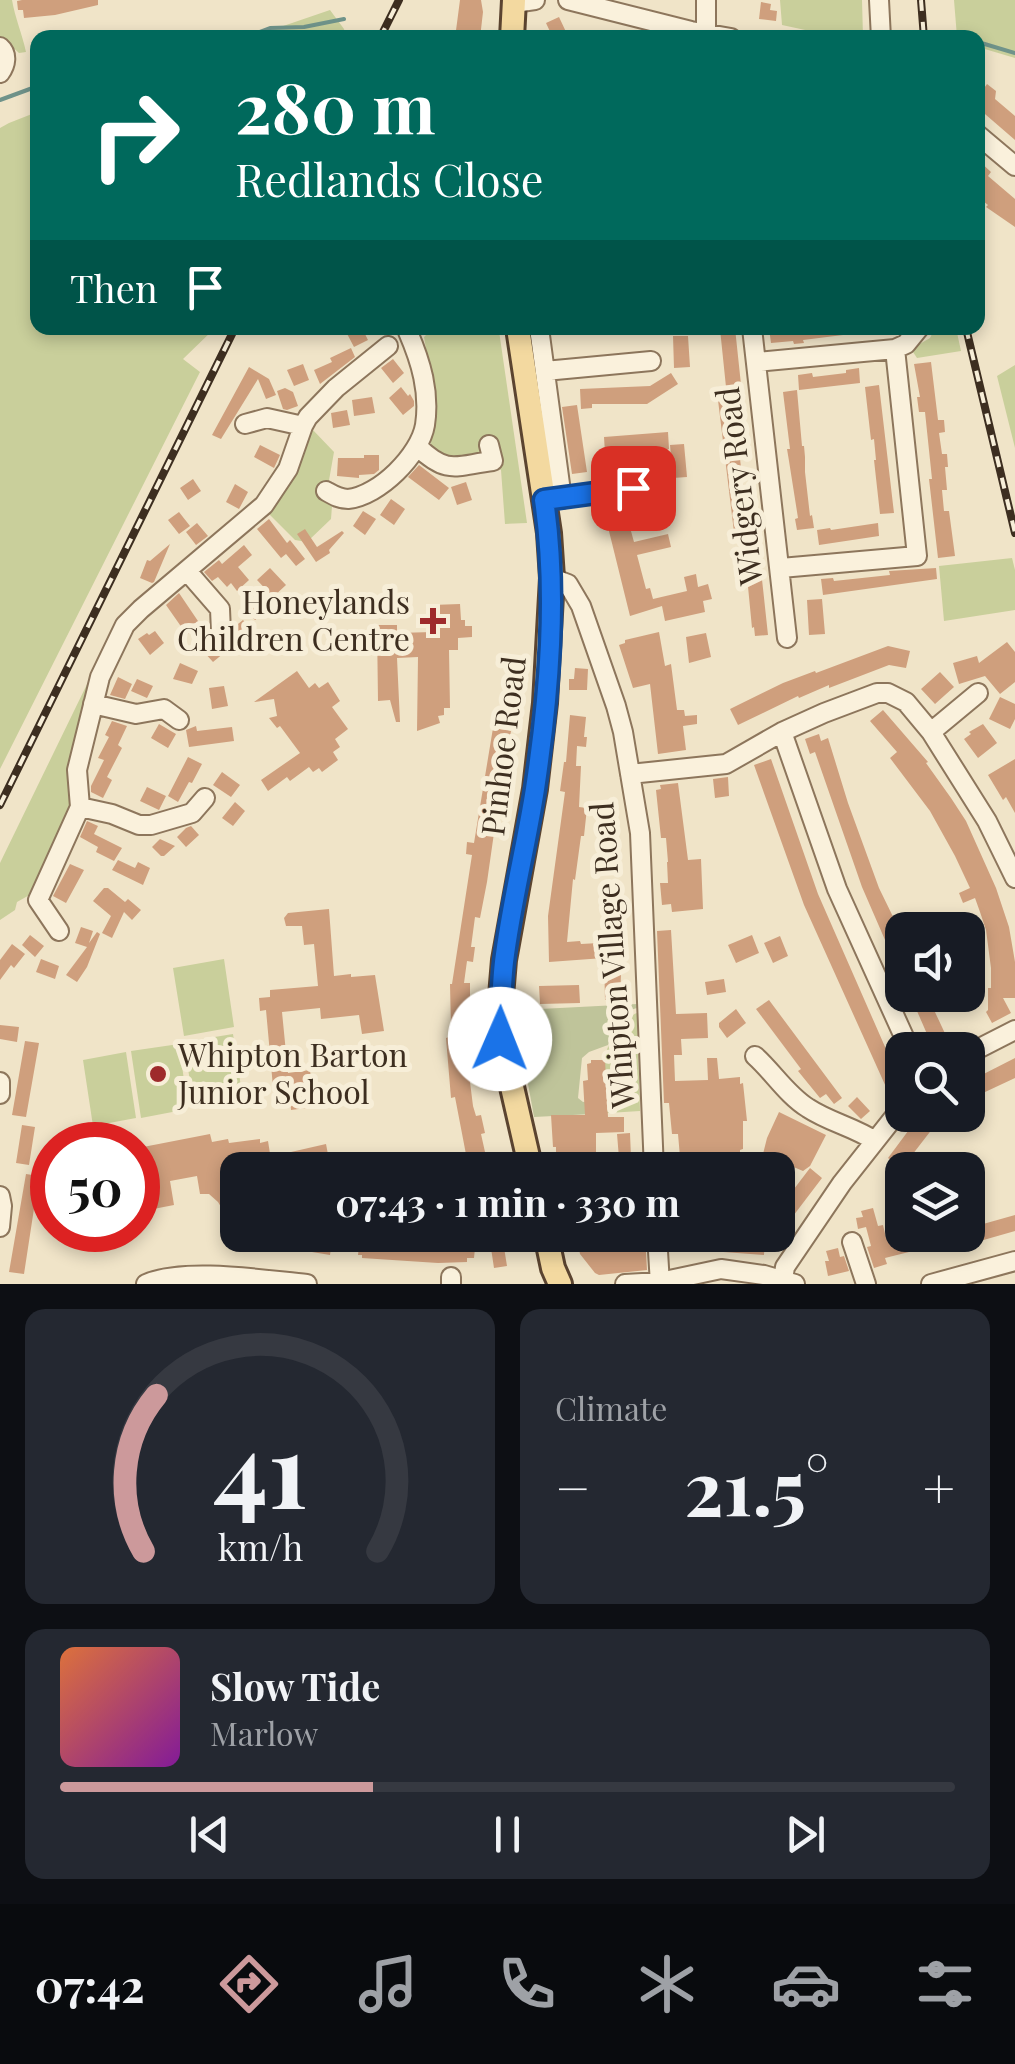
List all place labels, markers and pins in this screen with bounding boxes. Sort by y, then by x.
pin [591,446,676,531]
place label: Honeylands Children Centre [177,579,410,659]
marker: Honeylands Children Centre [420,608,446,634]
place label: Whipton Barton Junior School [177,1032,408,1112]
marker: Whipton Barton Junior School [147,1063,169,1085]

